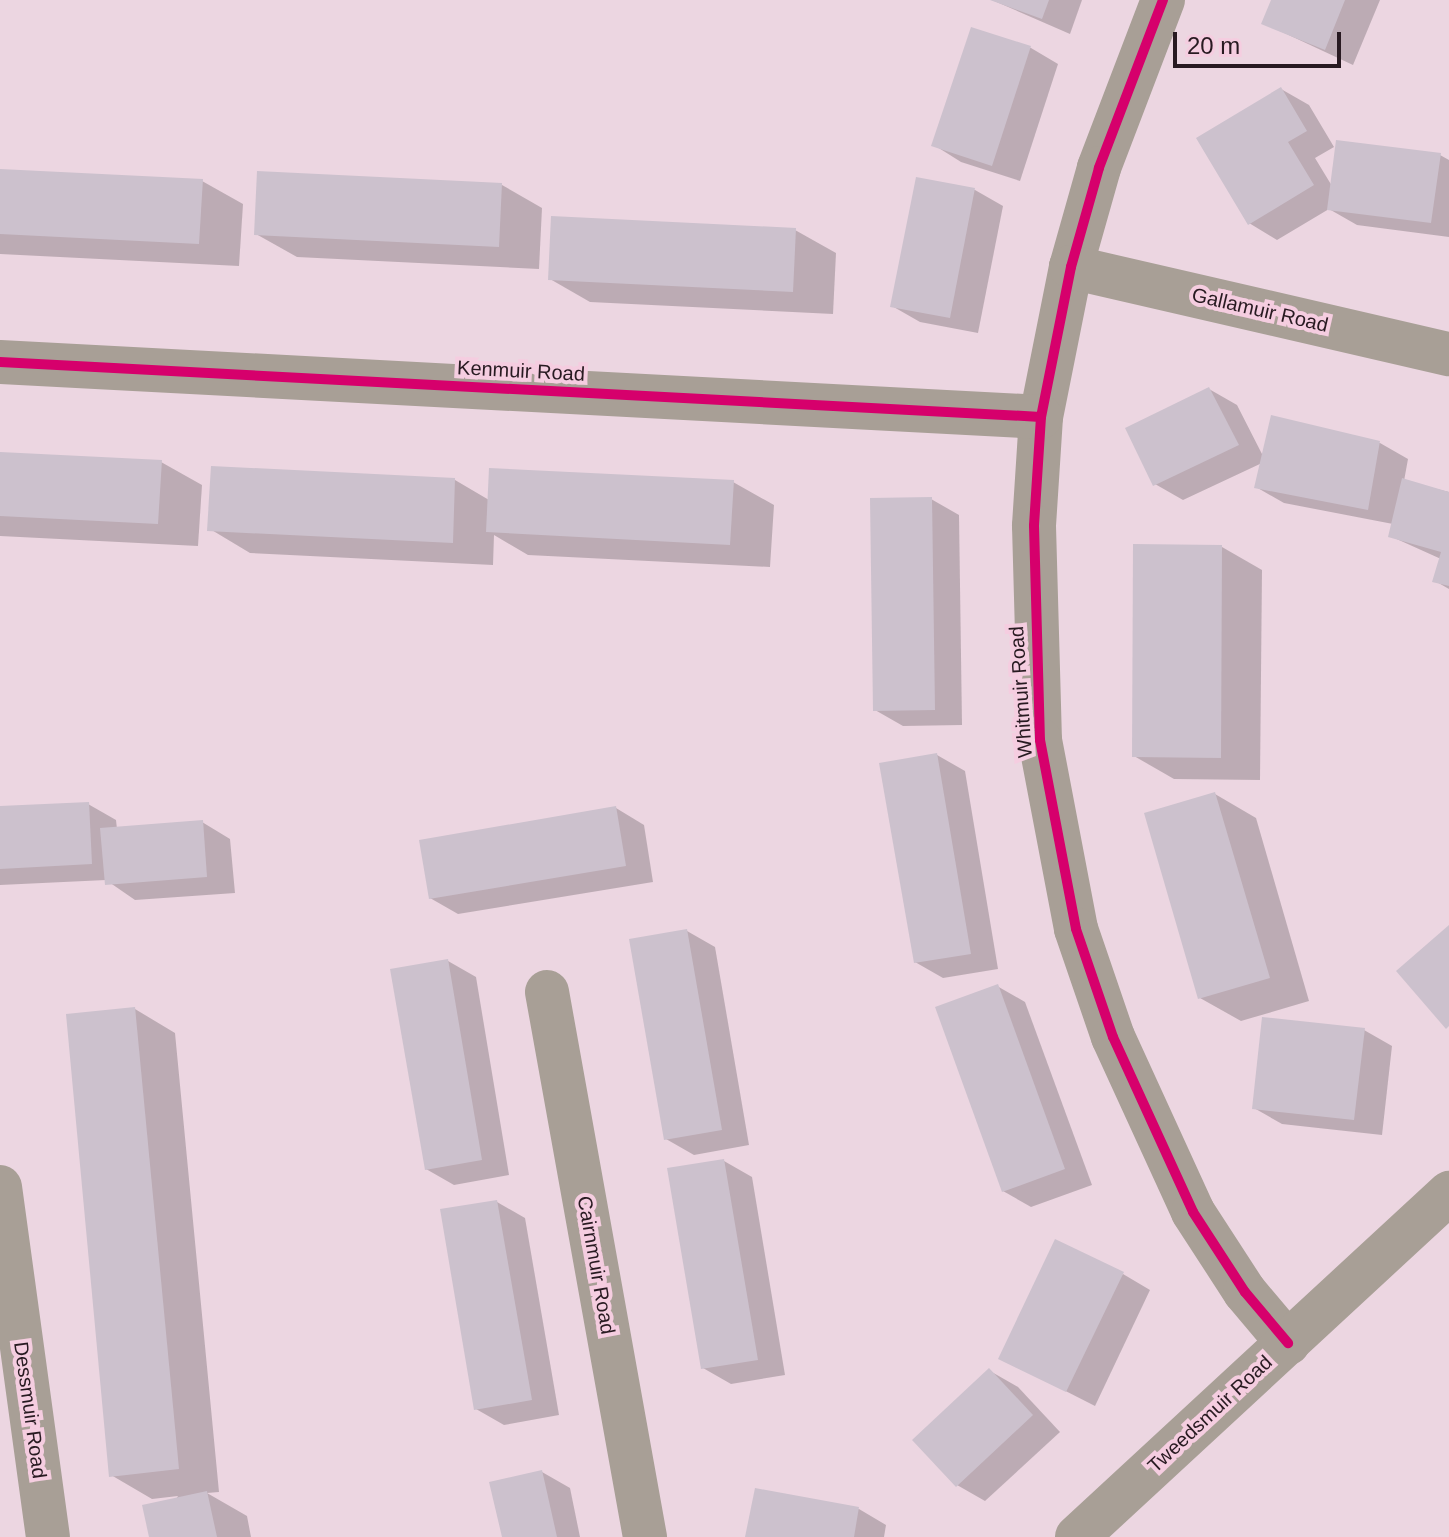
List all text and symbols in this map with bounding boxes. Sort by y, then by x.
scale bar [1177,16,1345,66]
text: 20 m [1187,32,1240,59]
street label: Gallamuir Road [1190,283,1330,337]
street label: Kenmuir Road [457,356,585,386]
street label: Whitmuir Road [1004,625,1038,759]
street label: Cairnmuir Road [572,1194,620,1336]
street label: Dessmuir Road [9,1340,51,1480]
street label: Tweedsmuir Road [1143,1350,1277,1478]

